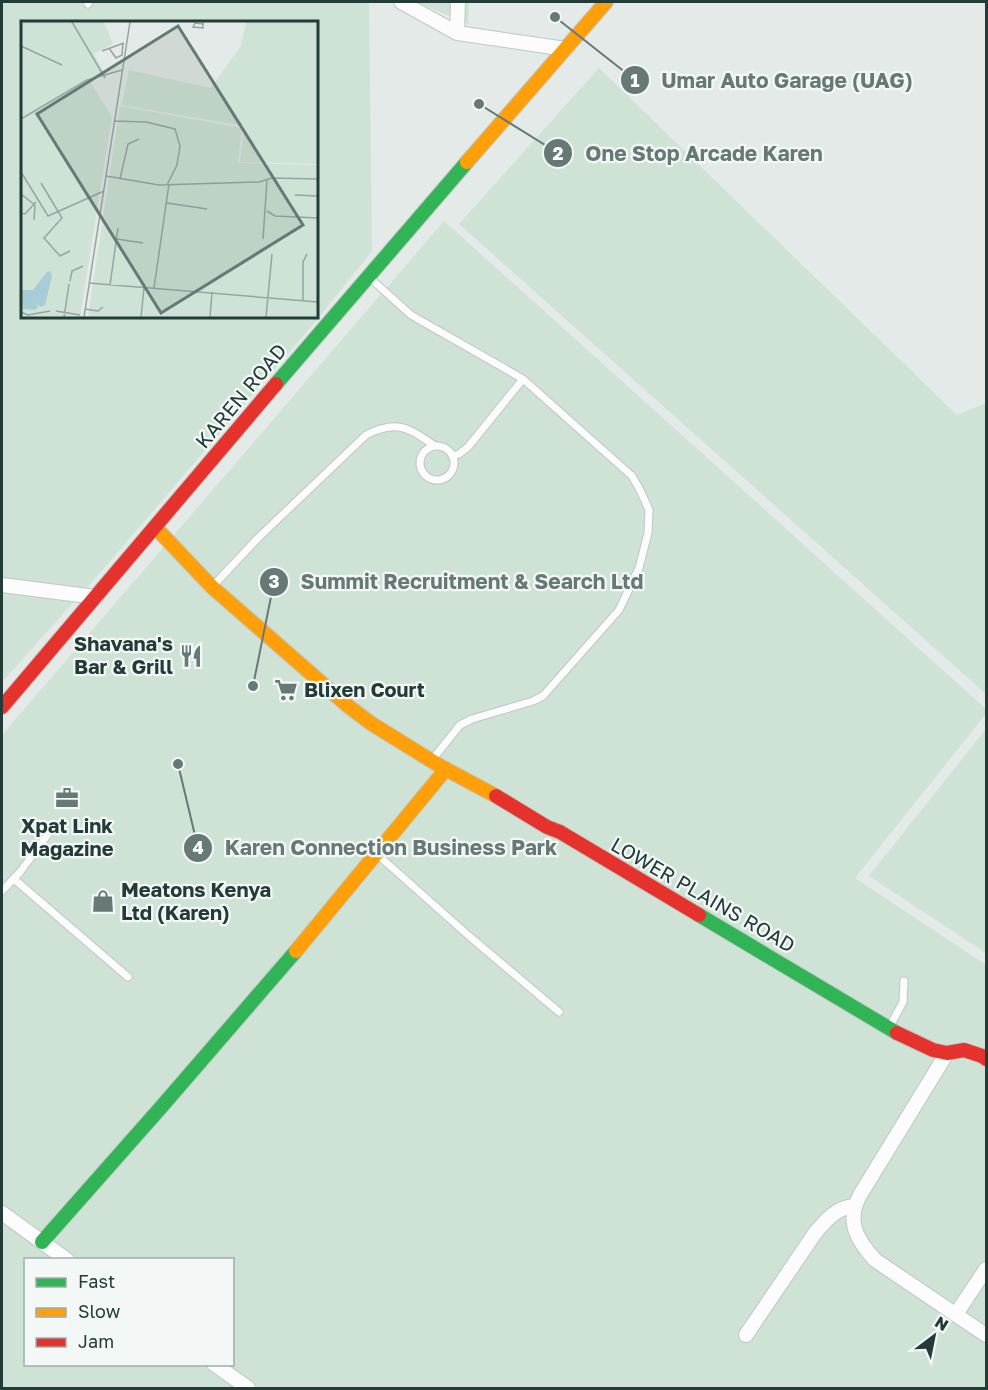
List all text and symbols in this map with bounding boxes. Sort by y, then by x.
inset map [21,21,318,318]
callout: Umar Auto Garage (UAG) [620,61,925,100]
text: Umar Auto Garage (UAG) [661,67,913,93]
text: 1 [630,69,640,91]
callout: One Stop Arcade Karen [543,134,834,173]
text: One Stop Arcade Karen [585,140,823,166]
text: 2 [553,142,564,164]
street label: KAREN ROAD [190,338,291,452]
callout: Summit Recruitment & Search Ltd [259,562,656,601]
text: Summit Recruitment & Search Ltd [301,568,643,594]
text: 3 [269,570,280,592]
place label: Shavana's Bar & Grill [74,631,173,678]
restaurant icon: Shavana's Bar & Grill [178,643,204,669]
supermarket icon: Blixen Court [273,677,299,703]
place label: Blixen Court [304,677,425,701]
office icon: Xpat Link Magazine [54,785,80,811]
place label: Xpat Link Magazine [21,813,114,860]
callout: Karen Connection Business Park [183,829,569,868]
street label: LOWER PLAINS ROAD [607,832,800,957]
text: Karen Connection Business Park [225,834,557,860]
text: 4 [192,836,204,858]
place label: Meatons Kenya Ltd (Karen) [121,877,271,924]
shop icon: Meatons Kenya Ltd (Karen) [90,888,116,914]
legend [24,1258,234,1366]
text: Fast [78,1270,115,1292]
text: Slow [78,1300,121,1322]
north arrow [904,1306,964,1366]
text: N [931,1312,952,1335]
text: Jam [78,1330,114,1352]

